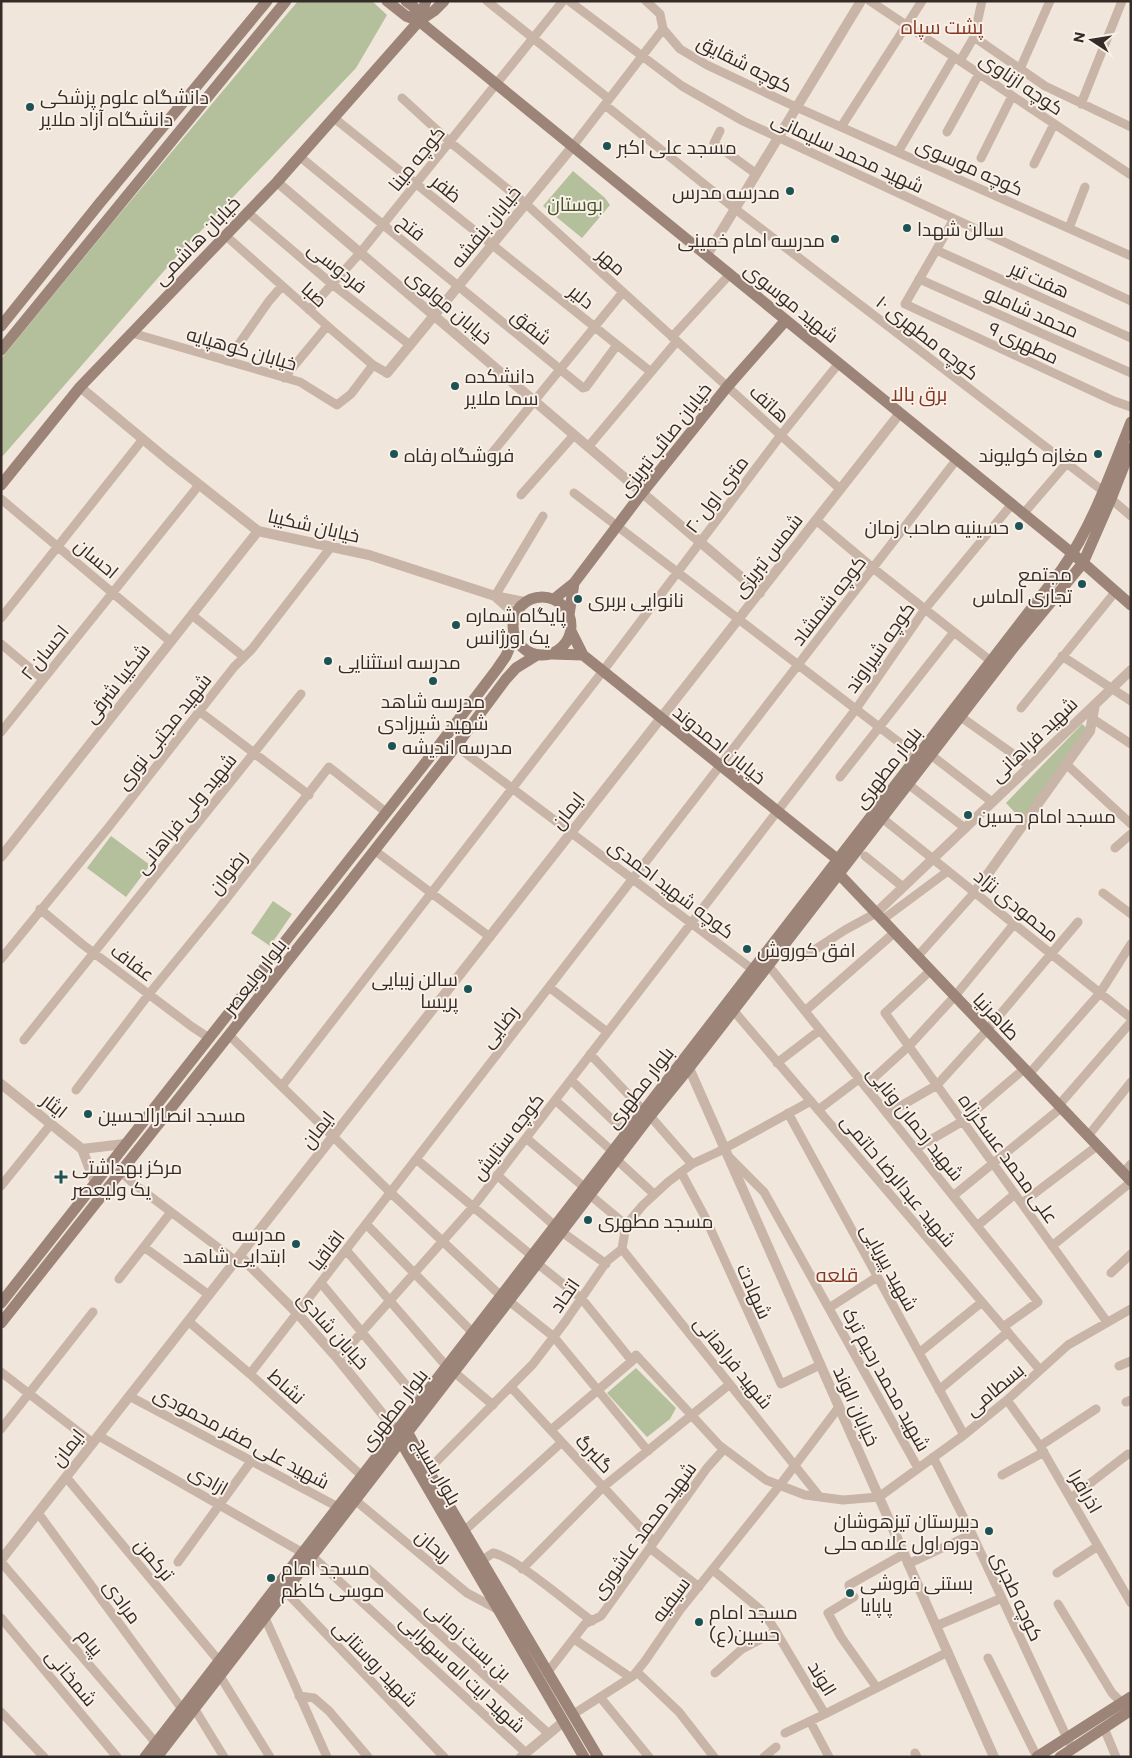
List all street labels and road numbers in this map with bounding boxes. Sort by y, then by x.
street label: کوچه شقایق [693,29,796,99]
street label: کوچه ازناوی [975,47,1068,121]
street label: شهید محمد سلیمانی [768,107,928,198]
street label: کوچه مینا [383,121,451,196]
street label: کوچه موسوی [912,132,1027,202]
street label: ظفر [426,168,467,208]
street label: خیابان بنفشه [445,180,526,272]
street label: خیابان هاشمی [148,191,245,290]
street label: فتح [392,209,431,247]
street label: فردوسی [303,236,372,299]
street label: مهر [592,242,631,280]
street label: هفت تیر [1005,255,1073,303]
street label: شهید موسوی [740,257,844,348]
street label: خیابان مولوی [402,263,498,349]
street label: صبا [297,276,333,312]
street label: دلیر [563,278,599,314]
street label: محمد شاملو [981,280,1083,343]
street label: کوچه مطهری ۱۰ [871,290,984,386]
street label: شفق [506,303,557,351]
street label: مطهری ۹ [985,316,1063,369]
street label: خیابان کوهپایه [184,321,300,376]
street label: خیابان صائب تبریزی [612,377,716,501]
street label: هاتف [745,379,795,427]
street label: ۲۰ متری اول [680,451,753,538]
street label: خیابان شکیبا [266,503,362,548]
street label: شمس تبریزی [727,509,808,602]
street label: احسان [70,533,124,584]
street label: کوچه شمشاد [786,550,872,651]
street label: کوچه شیراوند [839,597,920,698]
street label: احسان ۲ [15,620,74,685]
street label: شکیبا شرقی [78,639,155,728]
street label: شهید مجتبی نوری [111,668,216,794]
street label: شهید فراهانی [985,692,1082,787]
street label: خیابان احمدوند [668,700,771,789]
street label: بلوار مطهری [848,722,927,813]
street label: شهید ولی فراهانی [129,748,241,879]
street label: ایمان [545,787,590,834]
street label: کوچه شهید احمدی [603,833,739,944]
street label: رضوان [203,845,252,899]
street label: محمودی نژاد [969,864,1064,947]
street label: بلوار ولیعصر [217,933,292,1020]
street label: عفاف [107,938,159,986]
street label: طاهرنیا [968,988,1025,1045]
street label: رضایی [475,1000,524,1053]
street label: بلوار مطهری [600,1042,679,1133]
street label: شهید رحمان ونایی [862,1061,969,1186]
street label: ایثار [36,1087,72,1123]
street label: کوچه ستایش [466,1088,550,1185]
street label: علی محمد عسکرزاه [953,1089,1064,1228]
street label: ایمان [295,1106,340,1153]
street label: شهید عبدالرضا حاتمی [836,1109,961,1252]
street label: شهید پیریایی [855,1219,923,1316]
street label: اقاقیا [303,1225,349,1275]
street label: شهادت [732,1260,777,1323]
street label: اتحاد [544,1273,584,1317]
street label: خیابان شادی [293,1287,375,1374]
street label: شهید محمد رحیم ترک [835,1303,936,1456]
street label: شهید فراهانی [689,1311,778,1414]
street label: بسطامی [960,1358,1029,1421]
street label: خیابان الوند [828,1362,885,1450]
street label: نشاط [264,1364,310,1408]
street label: بلوار مطهری [354,1364,433,1455]
street label: شهید علی صفر محمودی [150,1381,334,1494]
street label: ایمان [45,1424,90,1471]
street label: گلبرگ [571,1429,619,1478]
street label: بلوار بسیج [407,1433,467,1511]
street label: شهید محمد عاشوری [586,1457,701,1603]
street label: ازادی [185,1459,233,1500]
street label: اذرافرا [1063,1465,1108,1517]
street label: ریحان [411,1523,457,1567]
street label: ترکمن [130,1533,179,1586]
street label: کوچه طجری [985,1547,1049,1645]
street label: سیفیه [646,1572,694,1626]
street label: مرادی [98,1574,147,1628]
street label: بن بست زمانی [421,1596,517,1685]
street label: شهید ایت اله سهرابی [395,1609,530,1738]
street label: شهید روستانی [328,1615,423,1712]
street label: پیام [71,1624,109,1662]
street label: شمخانی [41,1644,102,1711]
street label: الوند [803,1656,842,1700]

